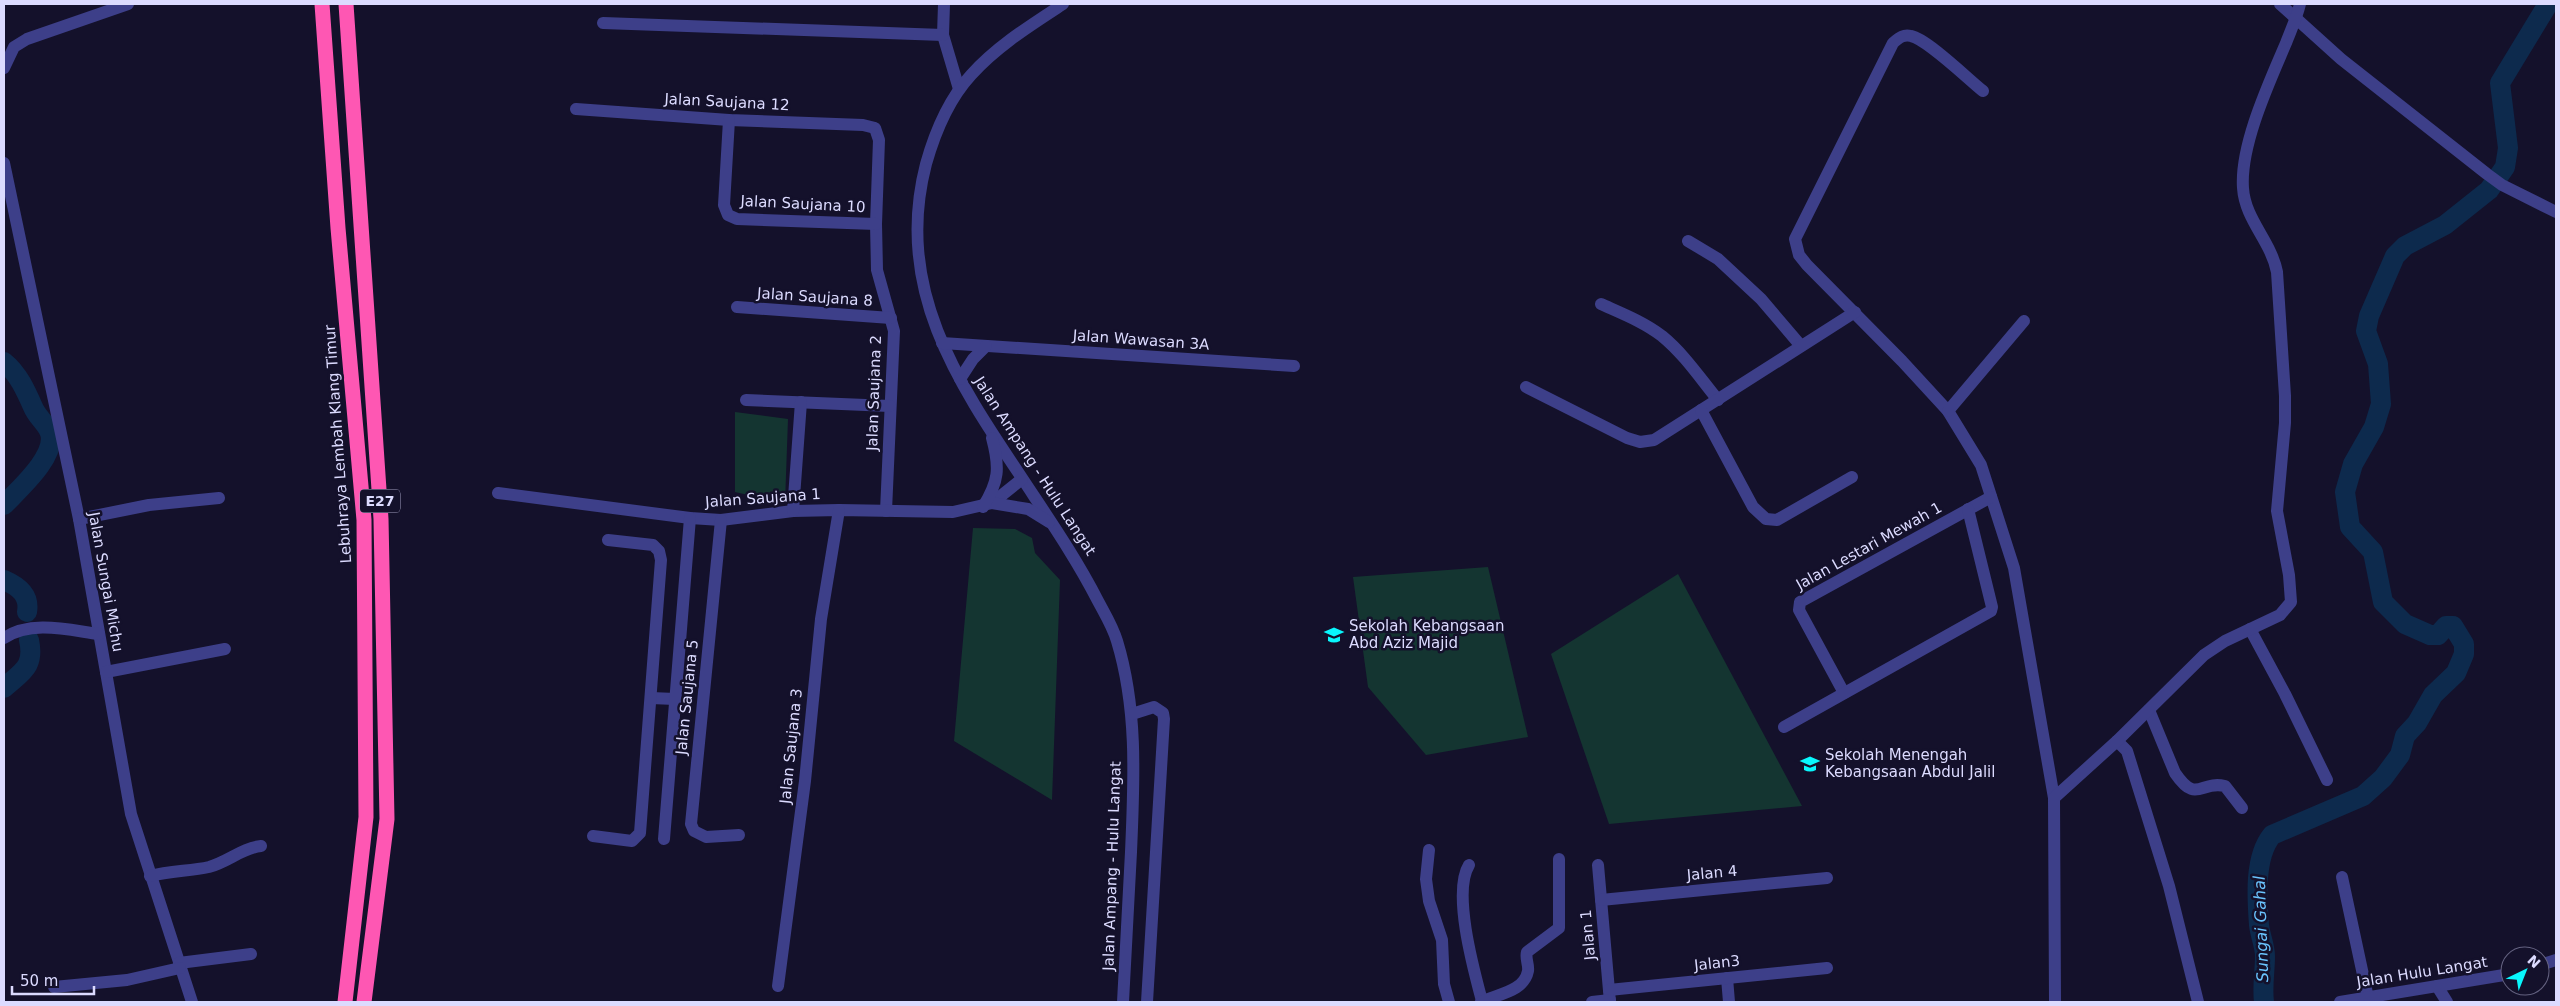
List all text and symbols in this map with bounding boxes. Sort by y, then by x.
street label: Jalan Saujana 12 [663,90,790,114]
street label: Jalan Saujana 10 [739,192,866,216]
street label: Jalan Saujana 8 [756,284,873,310]
street label: Lebuhraya Lembah Klang Timur [321,323,355,564]
street label: Jalan Wawasan 3A [1071,326,1211,354]
street label: Jalan Saujana 2 [863,335,885,452]
street label: Jalan Ampang - Hulu Langat [970,372,1100,559]
street label: Jalan Saujana 1 [704,485,821,511]
road number: E27 [360,490,400,512]
street label: Jalan Lestari Mewah 1 [1792,498,1945,594]
street label: Jalan Sungai Michu [85,510,127,653]
place label: Sekolah Kebangsaan Abd Aziz Majid [1349,617,1504,652]
school or university icon: Sekolah Kebangsaan Abd Aziz Majid [1323,624,1345,646]
street label: Jalan Saujana 5 [672,638,702,757]
street label: Jalan Saujana 3 [776,687,806,806]
place label: Sekolah Menengah Kebangsaan Abdul Jalil [1825,746,1995,781]
school or university icon: Sekolah Menengah Kebangsaan Abdul Jalil [1799,753,1821,775]
street label: Jalan Ampang - Hulu Langat [1099,761,1125,972]
street label: Jalan 4 [1685,862,1738,884]
water label: Sungai Gahal [2250,875,2272,983]
street label: Jalan 1 [1577,909,1599,962]
north arrow [2500,946,2550,996]
street label: Jalan3 [1692,952,1741,974]
text: N [2524,952,2544,971]
street label: Jalan Hulu Langat [2354,953,2489,991]
scale bar [12,964,95,996]
text: 50 m [20,972,58,990]

